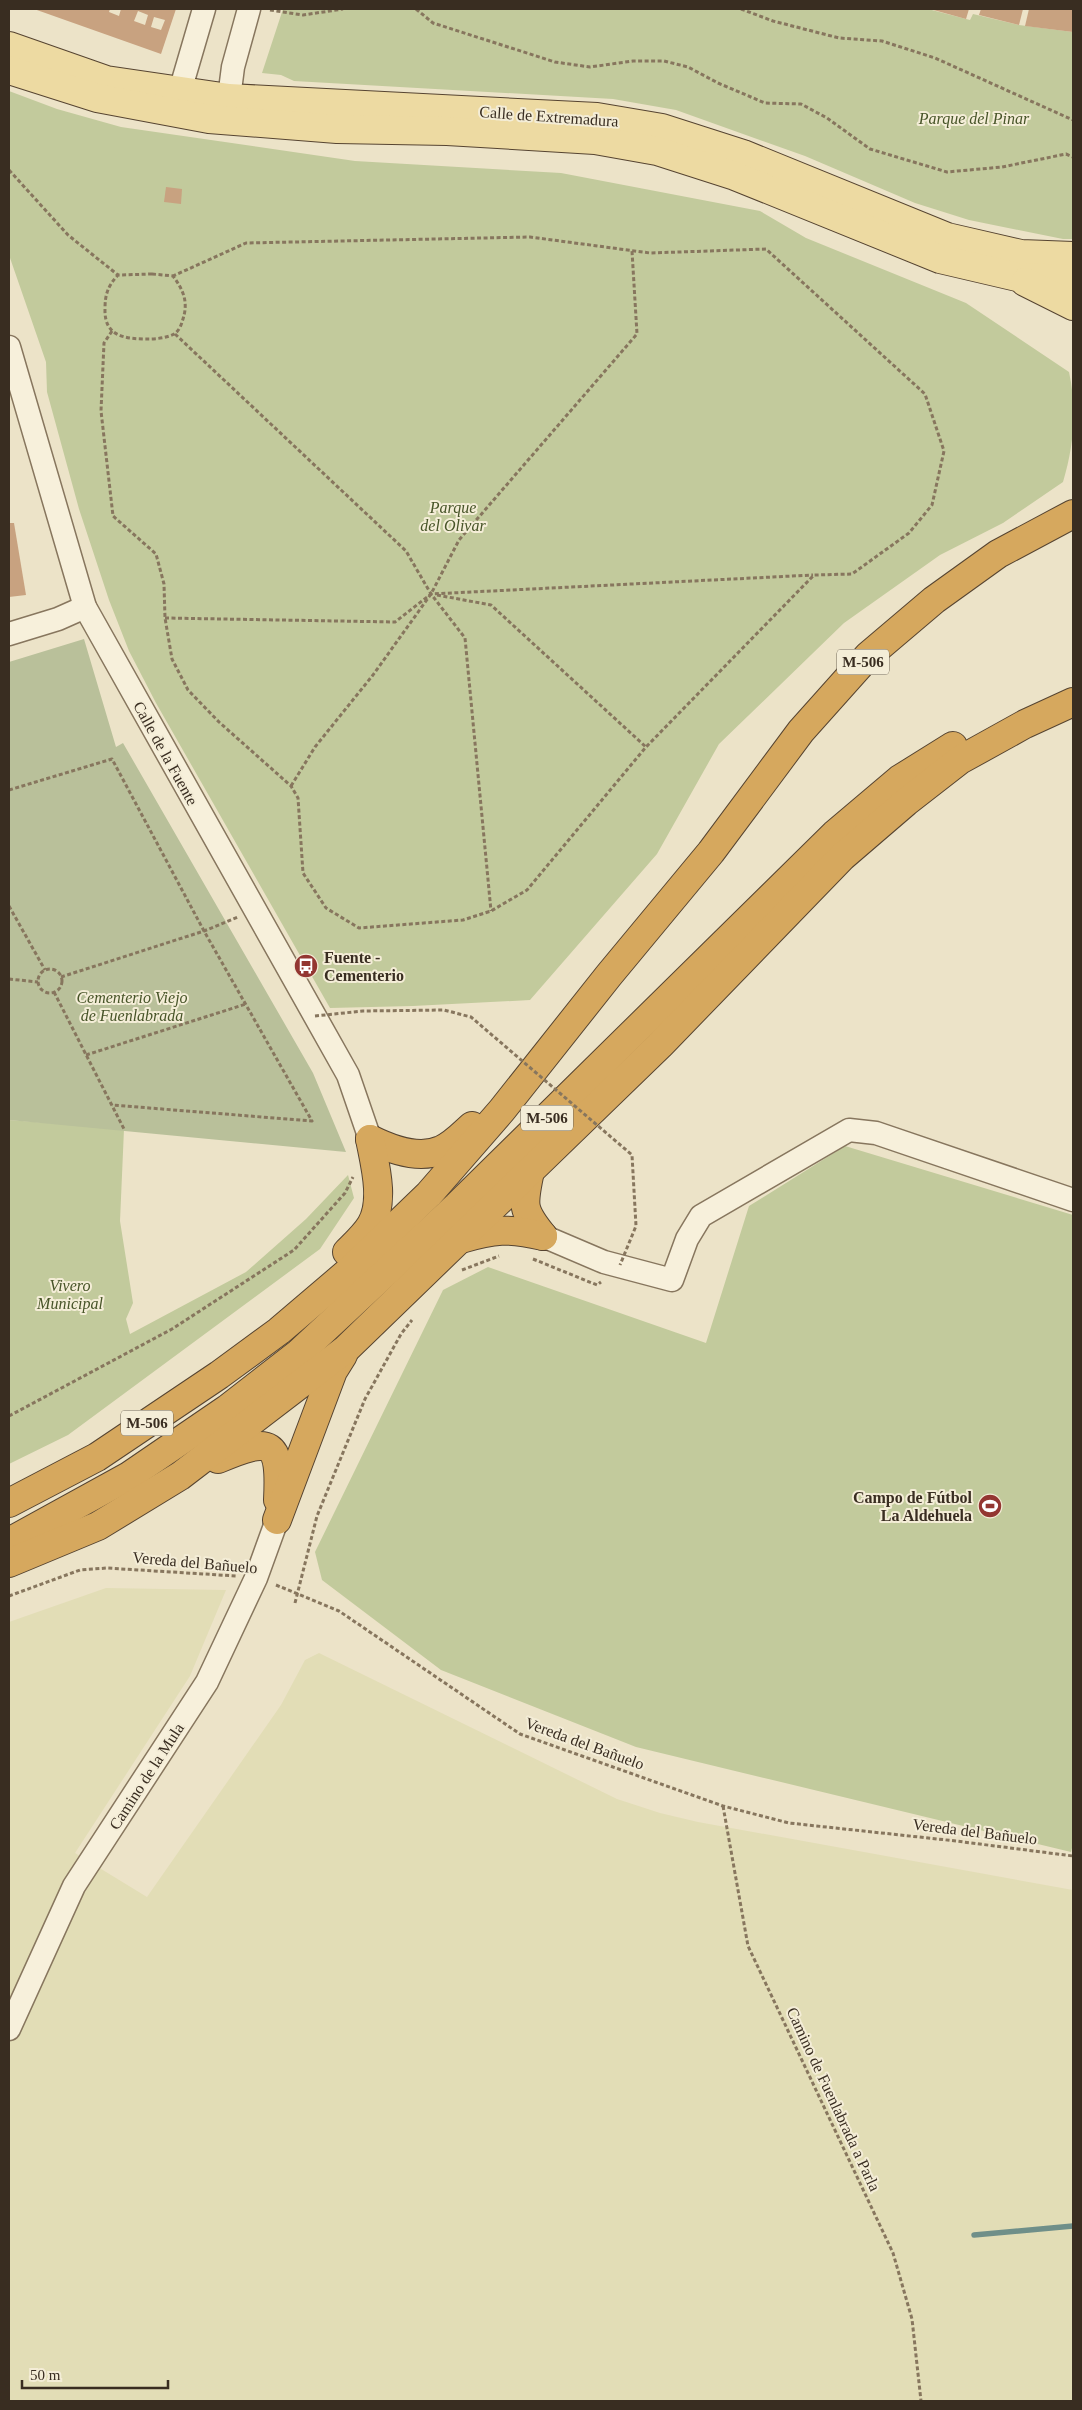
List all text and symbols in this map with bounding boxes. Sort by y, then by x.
street label: Calle de Extremadura [479,103,619,130]
park label: Parque del Pinar [918,110,1030,128]
park label: Parque del Olivar [420,499,486,534]
road number: M-506 [837,650,889,674]
street label: Calle de la Fuente [130,698,201,808]
place label: Fuente - Cementerio [324,949,404,984]
bus stop icon: Fuente - Cementerio [293,953,319,979]
park label: Cementerio Viejo de Fuenlabrada [76,989,188,1024]
road number: M-506 [521,1106,573,1130]
park label: Vivero Municipal [36,1277,103,1313]
road number: M-506 [121,1410,173,1436]
place label: Campo de Fútbol La Aldehuela [853,1489,973,1524]
sports icon: Campo de Fútbol La Aldehuela [977,1493,1003,1519]
street label: Vereda del Bañuelo [132,1549,258,1576]
street label: Vereda del Bañuelo [523,1714,647,1773]
street label: Camino de la Mula [106,1720,187,1833]
street label: Vereda del Bañuelo [912,1815,1038,1848]
street label: Camino de Fuenlabrada a Parla [783,2005,884,2194]
scale bar [22,2358,169,2390]
text: 50 m [30,2367,61,2383]

